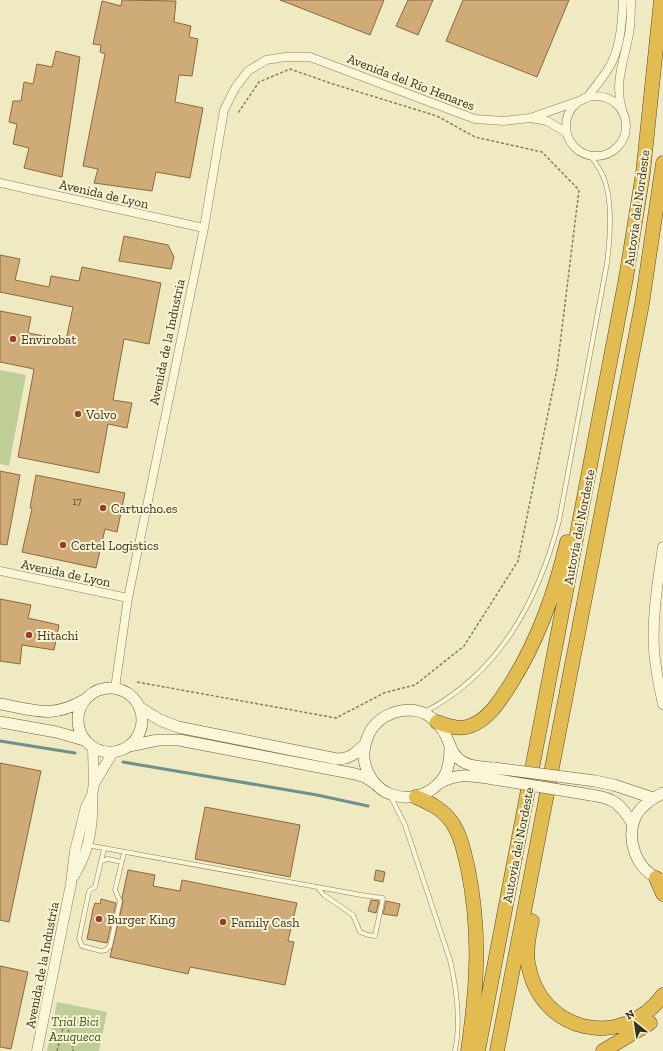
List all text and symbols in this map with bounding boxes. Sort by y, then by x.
street label: Avenida del Río Henares [345,51,477,113]
street label: Autovía del Nordeste [621,149,653,267]
street label: Avenida de Lyon [58,176,151,212]
street label: Avenida de la Industria [146,277,188,406]
place label: Envirobat [21,332,76,347]
marker: Envirobat [8,334,18,344]
place label: Volvo [85,407,117,422]
marker: Volvo [73,409,83,419]
street label: Autovía del Nordeste [560,468,598,586]
house number: 17 [72,495,82,508]
place label: Cartucho.es [111,501,178,516]
marker: Cartucho.es [98,503,108,513]
place label: Certel Logistics [71,538,159,553]
marker: Certel Logistics [58,540,68,550]
street label: Avenida de Lyon [20,556,113,590]
place label: Hitachi [37,628,79,643]
marker: Hitachi [24,630,34,640]
street label: Autovía del Nordeste [499,786,537,904]
street label: Avenida de la Industria [22,900,62,1030]
place label: Burger King [107,912,176,927]
marker: Burger King [94,914,104,924]
place label: Family Cash [231,915,300,930]
marker: Family Cash [218,917,228,927]
north arrow [615,1003,655,1043]
text: N [623,1007,638,1022]
park label: Trial Bici Azuqueca [48,1014,101,1044]

